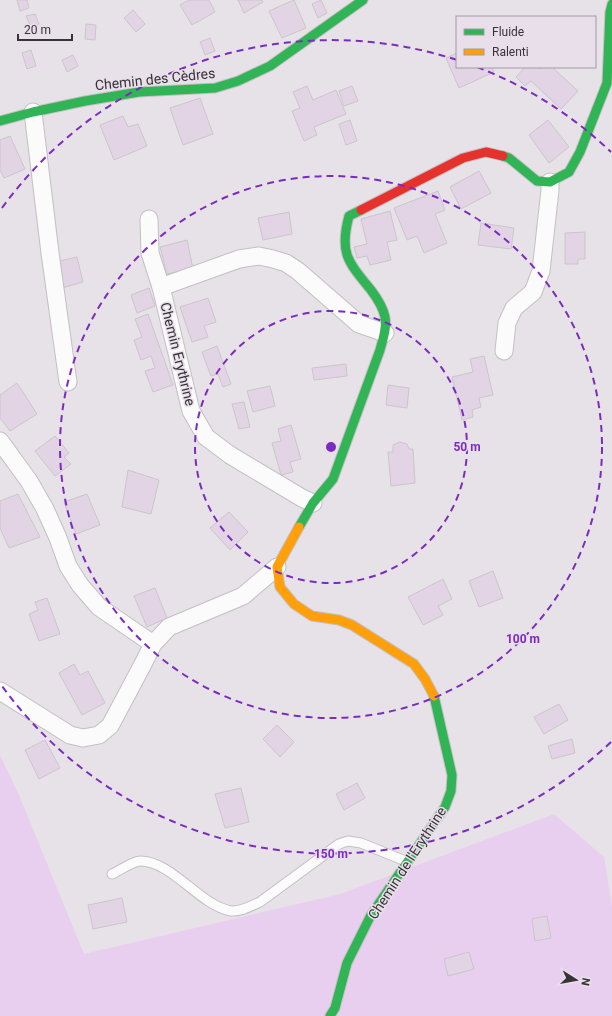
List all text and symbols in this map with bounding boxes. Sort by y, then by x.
scale bar [18,16,72,42]
legend [456,16,596,68]
text: 20 m [24,23,51,37]
text: Fluide [492,25,524,39]
text: Ralenti [492,45,529,59]
street label: Chemin des Cèdres [94,65,216,93]
street label: Chemin Erythrine [157,301,199,407]
centre of rings [324,440,338,454]
text: 50 m [453,440,481,454]
text: 100 m [506,632,540,646]
street label: Chemin de l'Erythrine [365,804,449,922]
text: 150 m [314,847,348,861]
north arrow [556,960,596,1000]
text: N [578,977,592,987]

